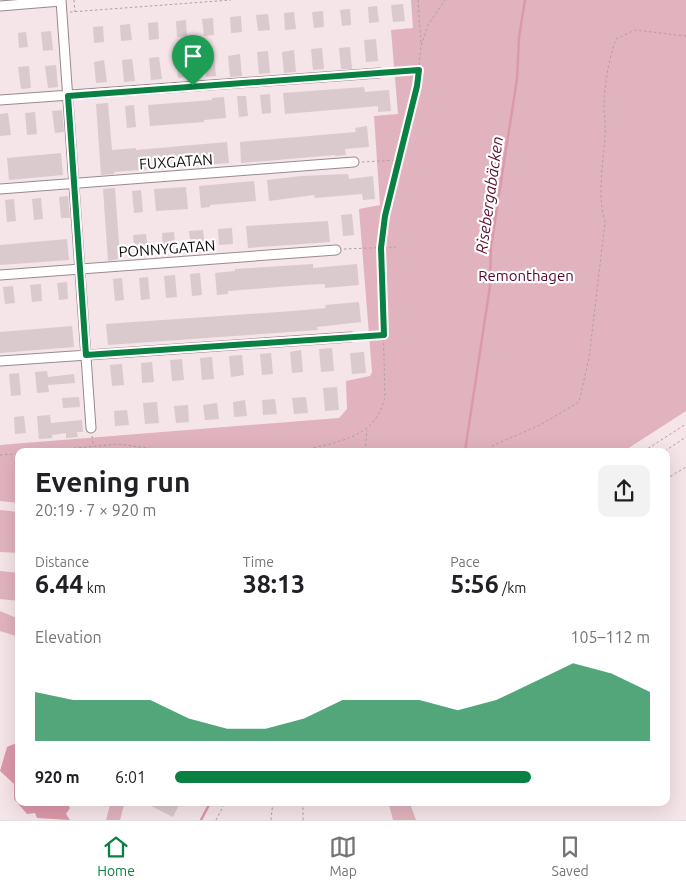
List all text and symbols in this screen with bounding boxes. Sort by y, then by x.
pin [172,35,214,86]
icon: arrive [179,42,207,70]
water label: Risebergabäcken [472,135,506,255]
street label: FUXGATAN [138,150,213,173]
street label: PONNYGATAN [118,237,216,260]
park label: Remonthagen [478,267,574,284]
button: share [598,465,650,517]
text: Evening run [35,466,190,497]
text: 20:19 · 7 × 920 m [35,501,156,519]
text: Distance [35,554,89,570]
text: Time [243,554,274,570]
text: Pace [450,554,480,570]
text: 6.44 [35,570,83,598]
text: 38:13 [243,570,305,598]
text: 5:56 [450,570,499,598]
text: km [83,580,106,596]
text: /km [499,580,526,596]
text: Elevation [35,628,102,646]
text: 105–112 m [570,628,650,646]
text: 920 m [35,768,80,786]
text: 6:01 [115,768,146,786]
tab: Home [97,833,135,879]
tab: Map [329,833,357,879]
tab: Saved [552,833,589,879]

